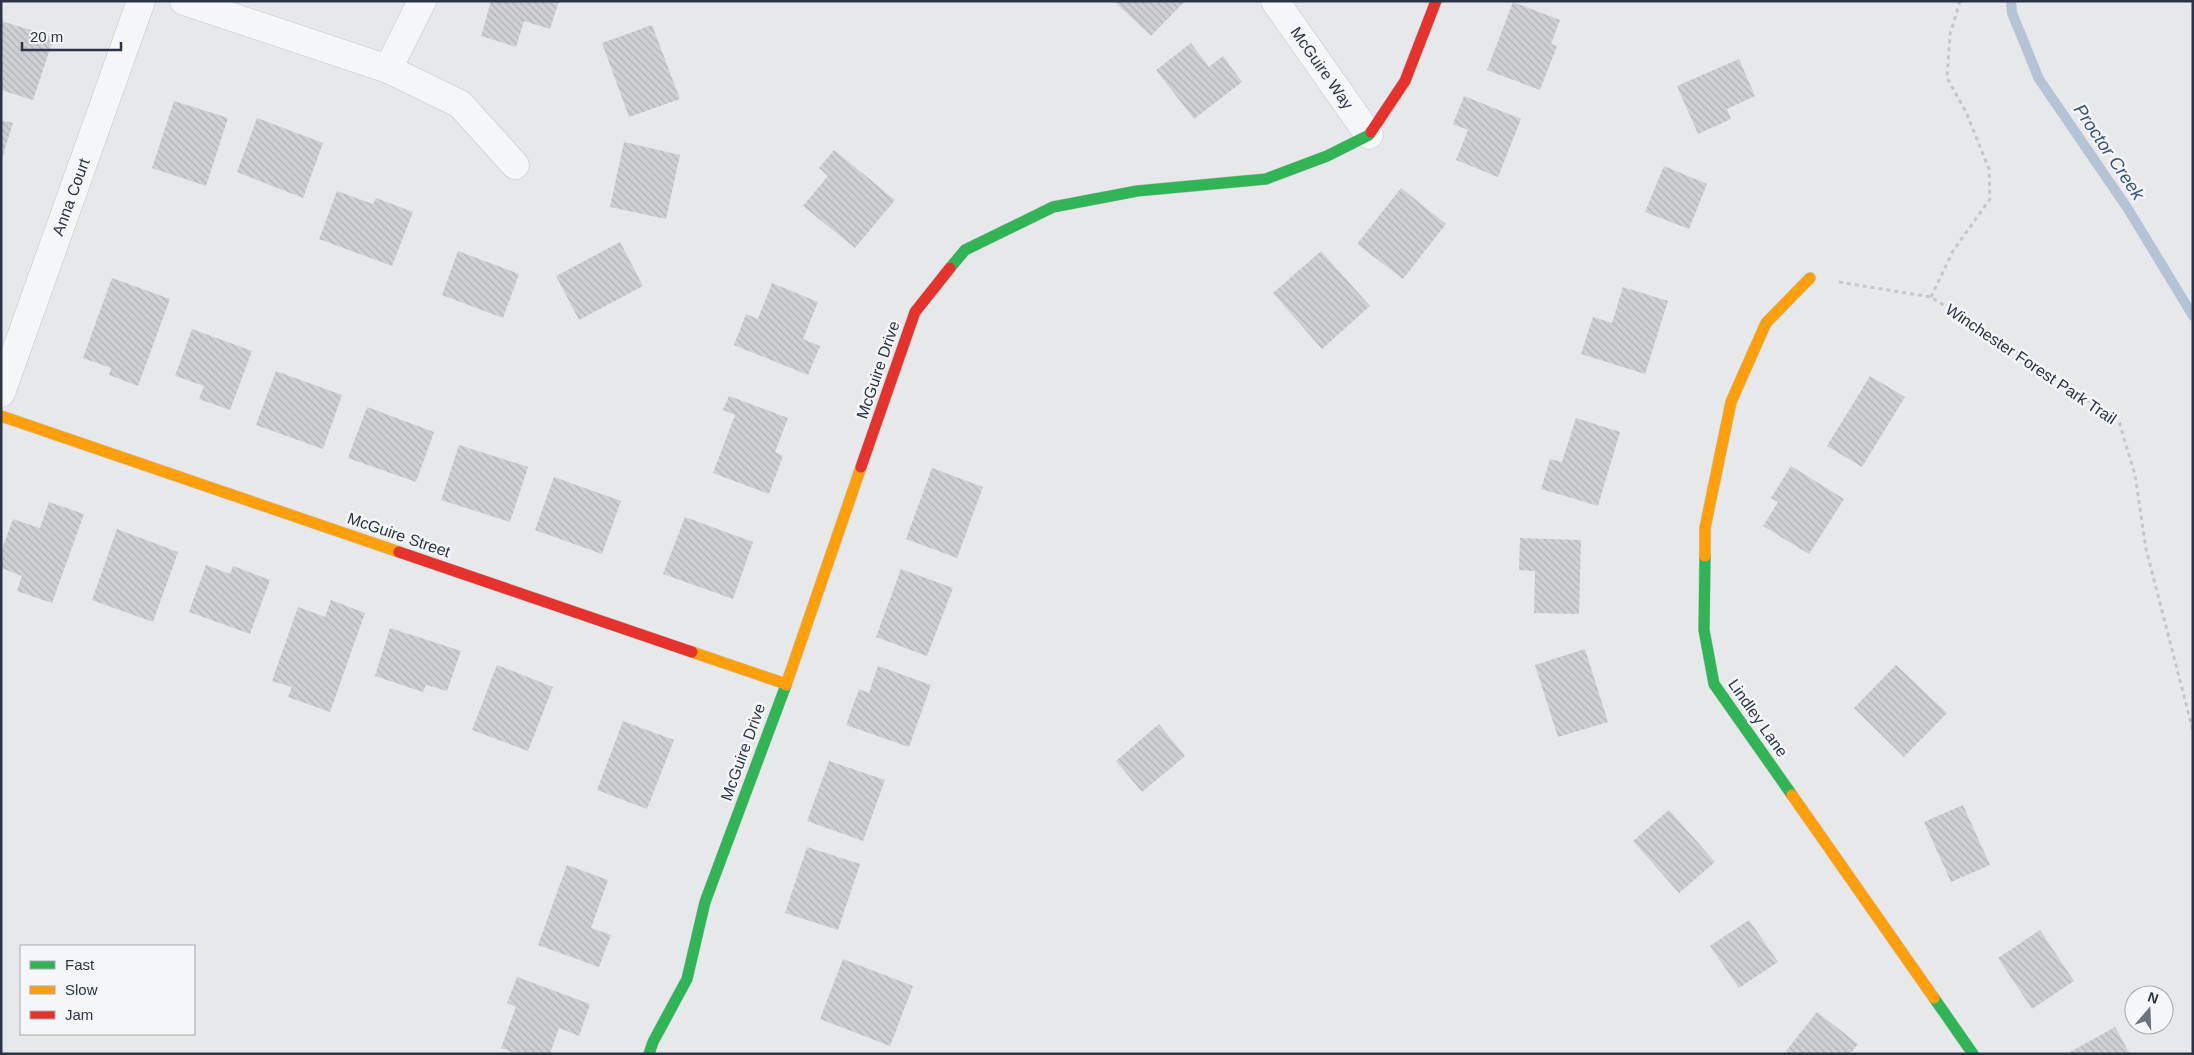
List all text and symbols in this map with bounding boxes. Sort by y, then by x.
scale bar [22,20,121,52]
street label: McGuire Way [1287,24,1357,112]
text: 20 m [30,28,63,45]
water label: Proctor Creek [2070,100,2149,204]
street label: Anna Court [49,156,93,238]
street label: Winchester Forest Park Trail [1943,301,2119,427]
street label: McGuire Drive [853,319,903,421]
street label: McGuire Street [345,509,453,561]
street label: Lindley Lane [1725,676,1791,760]
street label: McGuire Drive [718,701,769,803]
legend [20,945,195,1035]
text: Fast [65,956,95,973]
text: Slow [65,981,98,998]
north arrow [2124,985,2174,1035]
text: N [2146,988,2161,1007]
text: Jam [65,1006,93,1023]

